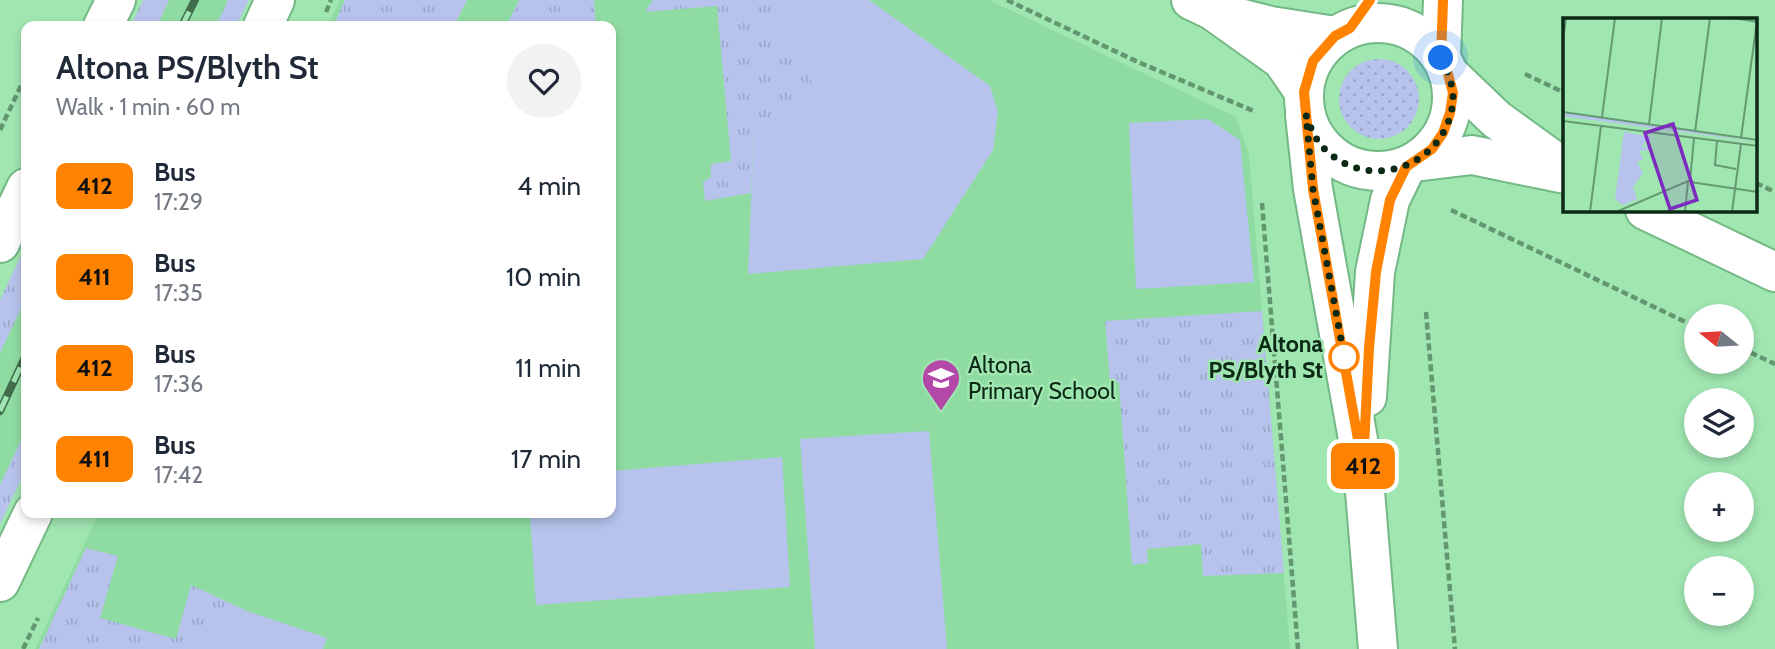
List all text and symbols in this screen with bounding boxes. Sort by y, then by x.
inset map [1563,18,1758,212]
your location [1423,40,1458,75]
button: heart [507,44,581,118]
text: Altona PS/Blyth St [56,47,319,87]
text: Walk · 1 min · 60 m [56,93,240,121]
text: Bus [154,156,195,188]
text: 4 min [517,170,581,202]
text: 412 [76,171,113,200]
text: 17:29 [154,188,203,216]
text: Bus [154,247,195,279]
text: 10 min [506,261,581,293]
text: 411 [78,262,111,291]
text: 17:35 [154,279,203,307]
north arrow [1684,304,1754,374]
map controls [1684,304,1754,626]
place label: Altona PS/Blyth St [1208,330,1324,384]
text: Bus [154,338,195,370]
marker: Altona PS/Blyth St [1329,342,1359,372]
place label: Altona Primary School [968,351,1116,405]
text: 11 min [515,352,581,384]
text: 412 [76,353,113,382]
school or university icon: Altona Primary School [920,357,962,412]
text: 17:36 [154,370,203,398]
button: layers [1684,388,1754,458]
text: Bus [154,429,195,461]
text: 17 min [511,443,581,475]
line badge: 412 [1323,443,1403,489]
text: 411 [78,444,111,473]
text: 412 [1345,451,1381,480]
text: 17:42 [154,461,203,489]
button: + [1684,472,1754,542]
button: − [1684,556,1754,626]

